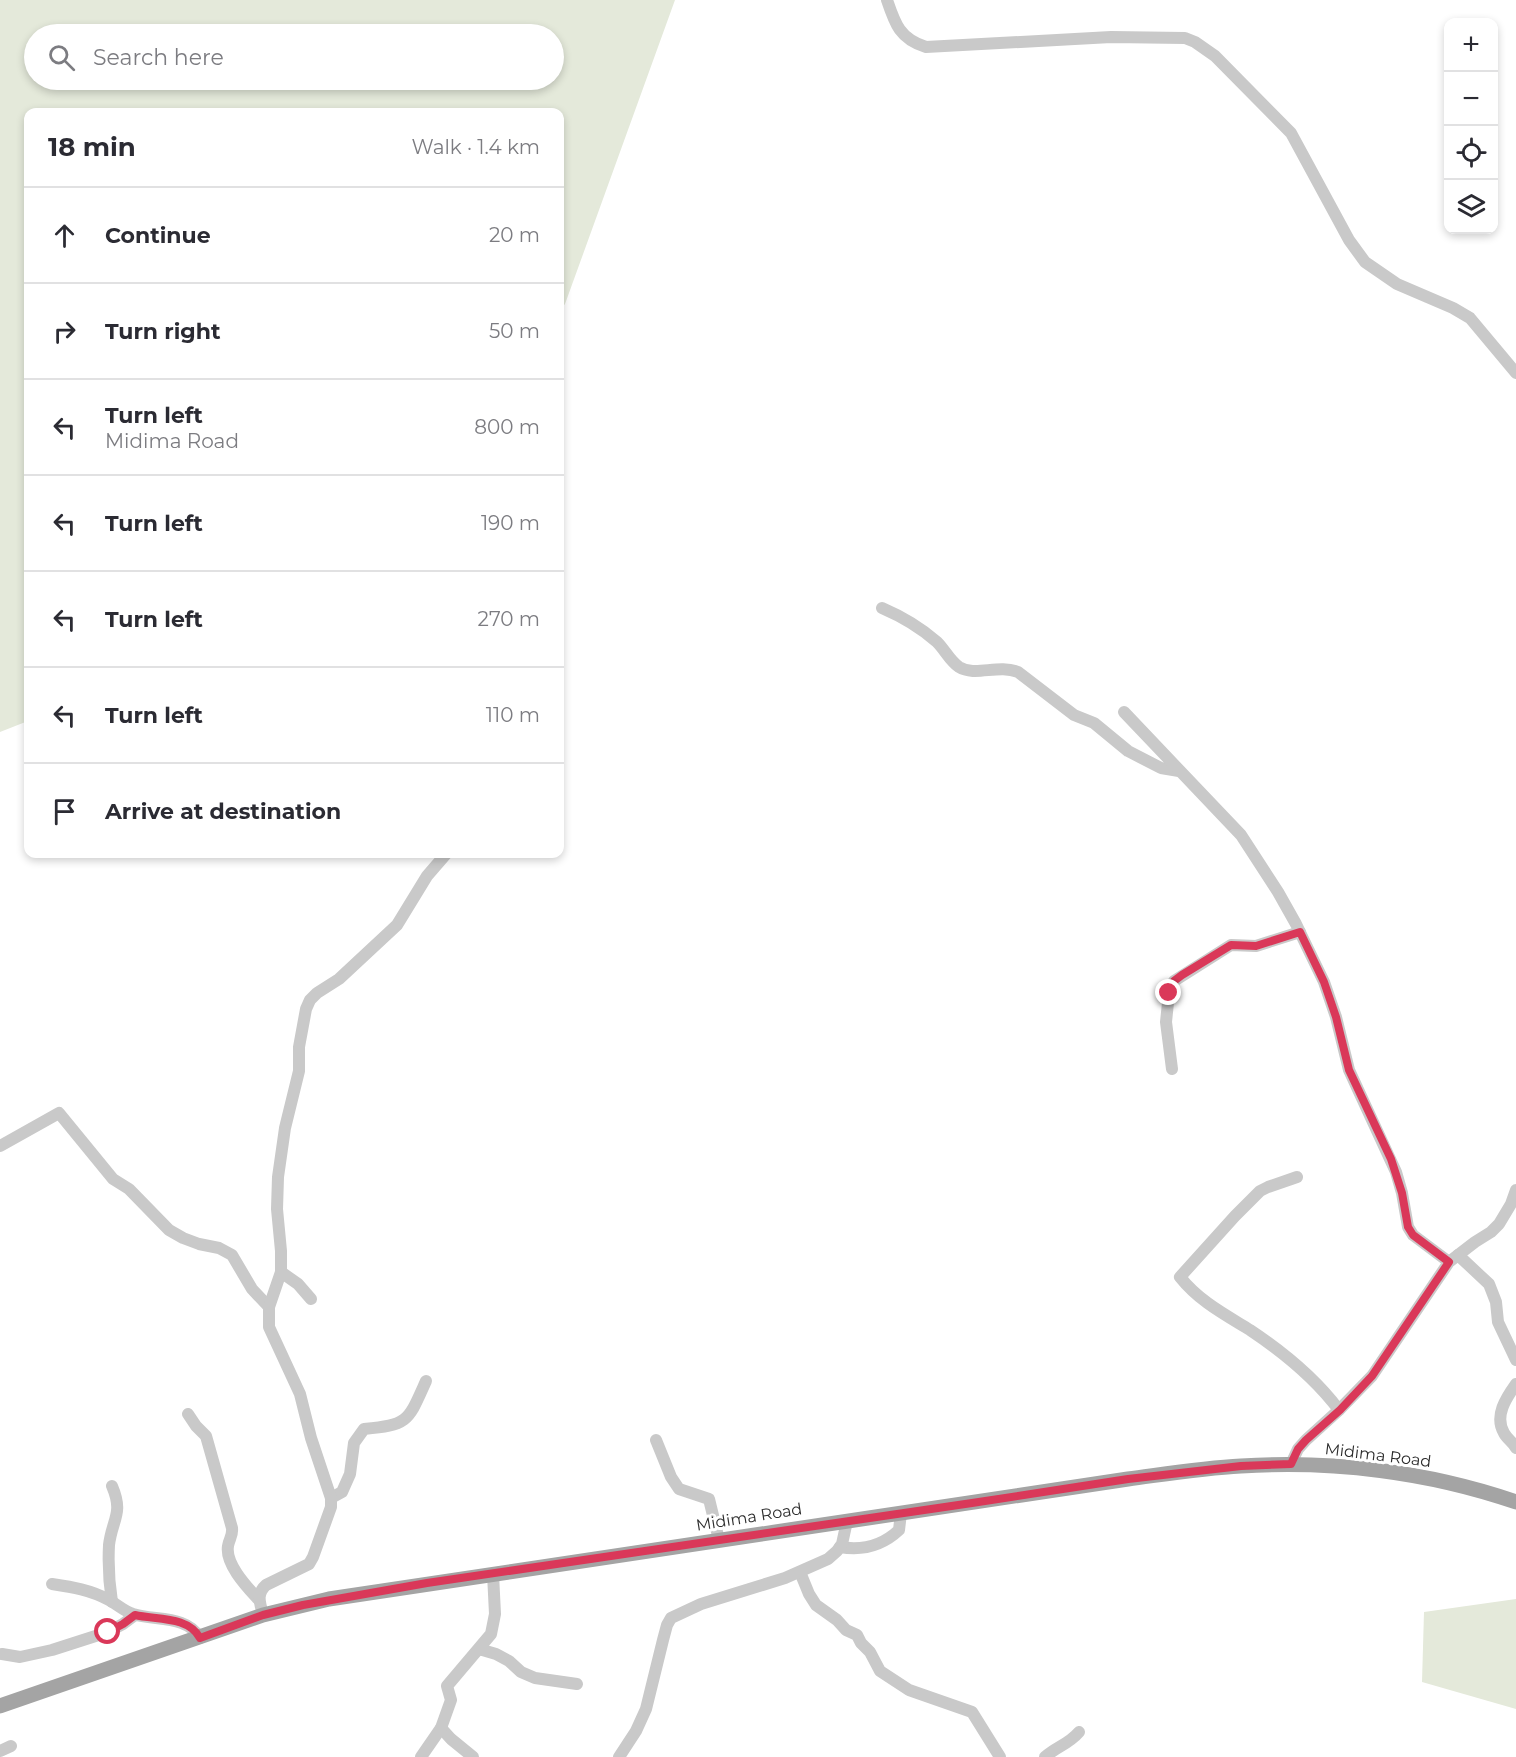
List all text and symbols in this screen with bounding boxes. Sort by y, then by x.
map controls [1444,18,1498,234]
button: + [1444,18,1498,72]
search box [24,24,564,90]
icon: search [45,41,78,74]
text: Search here [93,44,224,71]
button: − [1444,72,1498,126]
button: locate [1444,126,1498,180]
text: 18 min [48,131,136,163]
text: Walk · 1.4 km [412,135,540,159]
button: layers [1444,180,1498,234]
icon: ahead [48,219,81,252]
text: Continue [105,222,211,249]
text: 20 m [489,223,540,247]
icon: right [48,315,81,348]
text: Turn right [105,318,220,345]
text: 50 m [489,319,540,343]
text: Turn left [105,402,203,429]
icon: left [48,411,81,444]
text: 800 m [474,415,540,439]
text: Midima Road [105,429,239,453]
icon: left [48,507,81,540]
text: Turn left [105,510,203,537]
text: 190 m [481,511,540,535]
icon: left [48,603,81,636]
text: Turn left [105,606,203,633]
text: 270 m [478,607,540,631]
icon: left [48,699,81,732]
text: Turn left [105,702,203,729]
text: 110 m [486,703,540,727]
icon: arrive [48,795,81,828]
text: Arrive at destination [105,798,341,825]
route end [1155,979,1181,1005]
street label: Midima Road [1324,1439,1432,1471]
street label: Midima Road [695,1499,803,1535]
route start [94,1618,120,1644]

